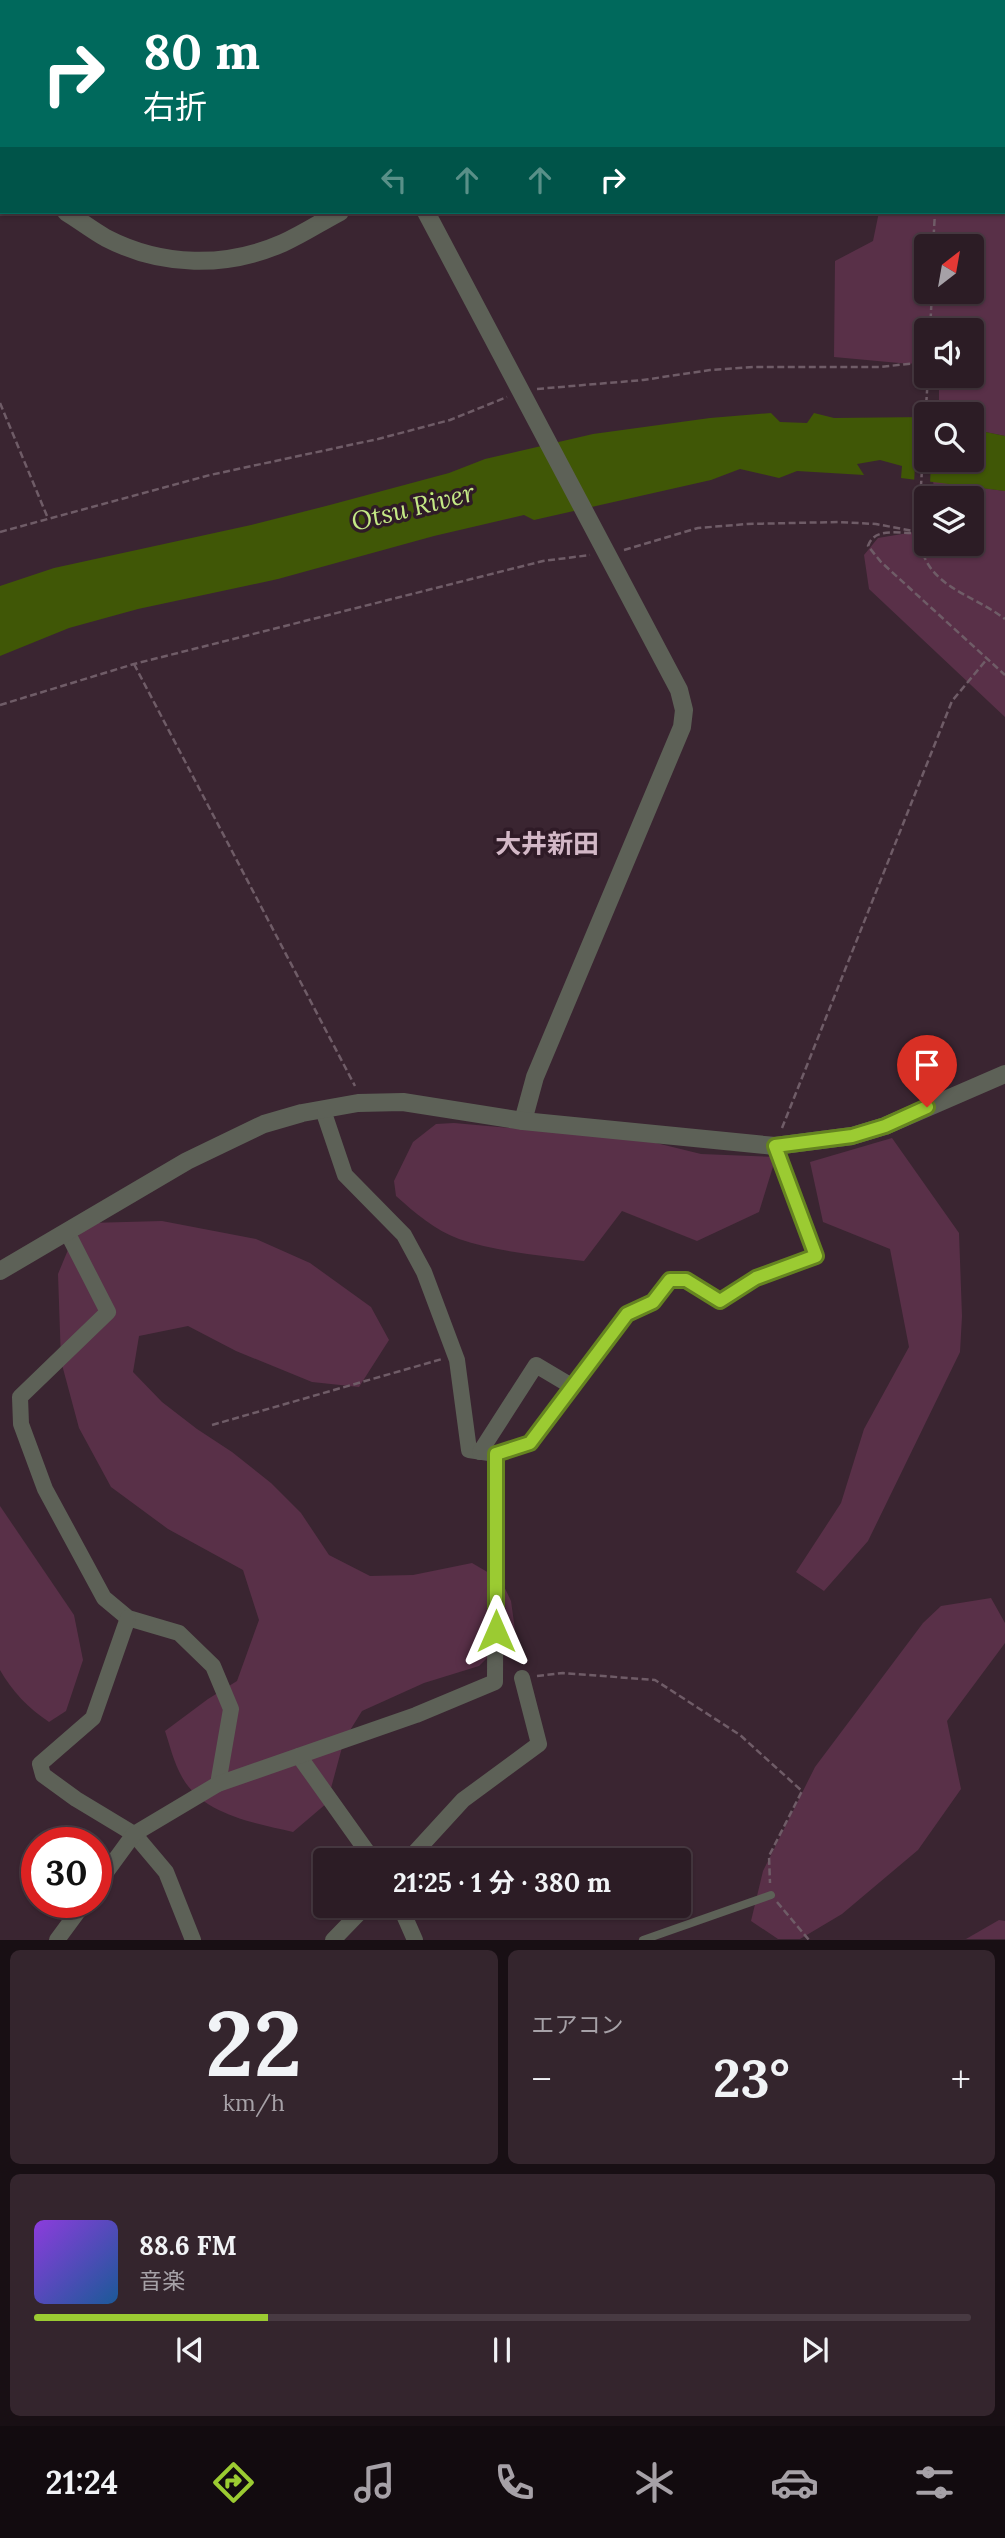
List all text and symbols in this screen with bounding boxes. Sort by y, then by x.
text: 80 m [143,20,260,82]
icon: right [28,28,119,119]
text: 右折 [143,86,207,127]
icon: left [375,161,413,199]
icon: ahead [448,161,486,199]
icon: ahead [521,161,559,199]
icon: right [594,161,632,199]
north arrow [914,234,984,304]
map controls [914,234,984,556]
button: sound [914,318,984,388]
button: search [914,402,984,472]
water label: Otsu River [348,475,478,538]
button: layers [914,486,984,556]
district label: 大井新田 [495,827,599,860]
pin [897,1035,957,1107]
icon: arrive [908,1046,946,1084]
position arrow [459,1594,533,1668]
speed limit sign: 30 [21,1827,112,1918]
text: 21:25 · 1 分 · 380 m [393,1866,611,1899]
text: 22 [205,1984,302,2101]
text: エアコン [532,2010,624,2039]
text: 23° [713,2045,790,2111]
text: − [532,2055,552,2103]
text: + [951,2055,971,2103]
text: km/h [223,2088,285,2117]
text: 88.6 FM [139,2229,237,2262]
text: 音楽 [139,2266,185,2295]
icon: previous [171,2331,209,2369]
icon: pause [483,2331,521,2369]
icon: next [796,2331,834,2369]
icon: directions [209,2458,258,2507]
icon: music [350,2458,399,2507]
icon: phone [490,2458,539,2507]
icon: climate [630,2458,679,2507]
icon: car [770,2458,819,2507]
icon: filters [910,2458,959,2507]
text: 21:24 [46,2462,118,2503]

